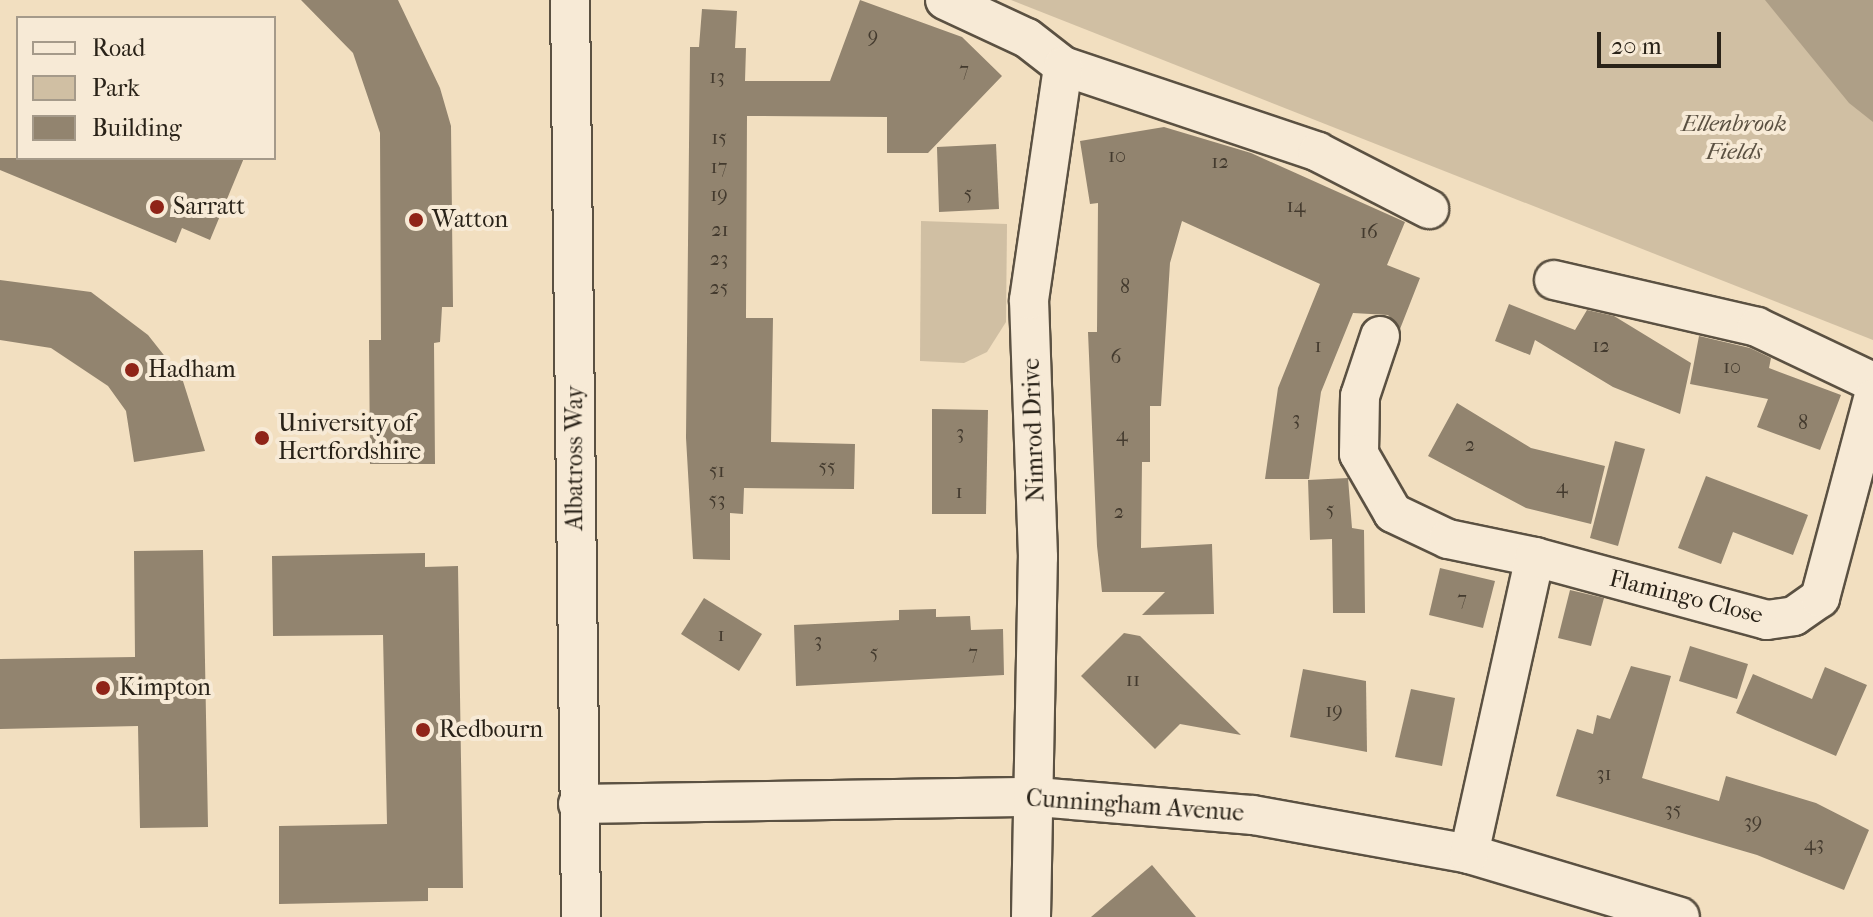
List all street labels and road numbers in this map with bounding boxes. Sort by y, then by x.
street label: Nimrod Drive [1017,358,1051,502]
street label: Albatross Way [561,386,589,530]
street label: Flamingo Close [1606,564,1766,630]
street label: Cunningham Avenue [1025,784,1245,828]

